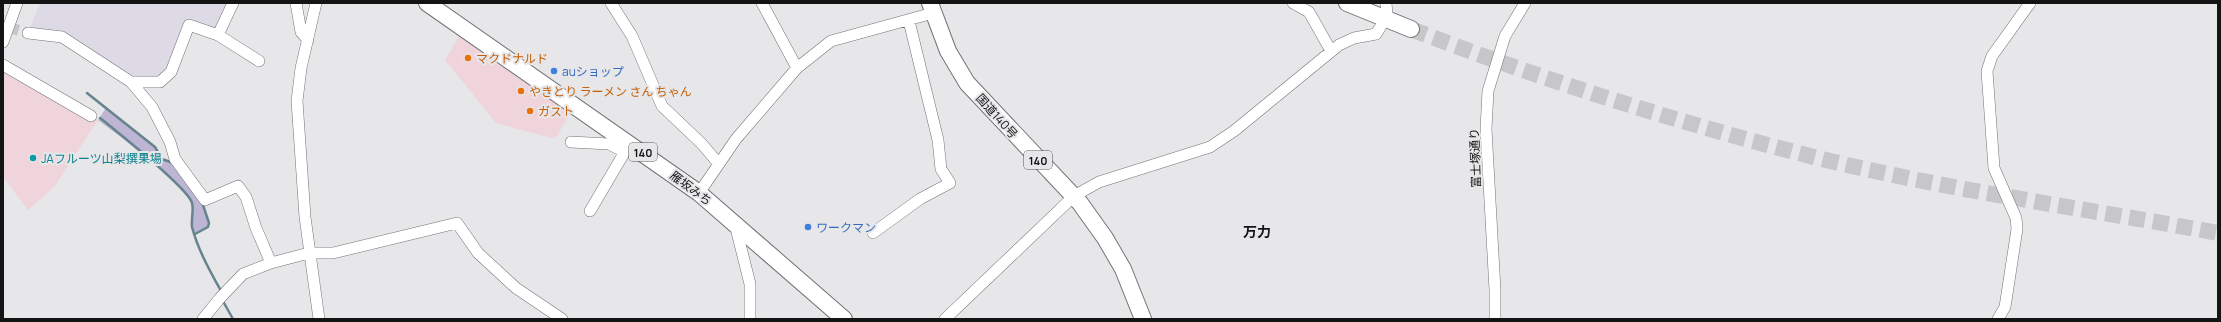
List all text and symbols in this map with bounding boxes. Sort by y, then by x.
place label: マクドナルド [476,50,548,67]
marker: マクドナルド [463,53,473,63]
place label: auショップ [562,63,624,80]
marker: auショップ [549,66,559,76]
place label: やきとり ラーメン さん ちゃん [529,83,692,100]
marker: やきとり ラーメン さん ちゃん [516,86,526,96]
street label: 国道140号 [972,90,1022,142]
place label: ガスト [538,103,574,120]
marker: ガスト [525,106,535,116]
street label: 富士塚通り [1465,128,1485,188]
road number: 140 [629,143,657,161]
place label: JAフルーツ山梨撰果場 [41,150,162,167]
road number: 140 [1024,151,1052,169]
marker: JAフルーツ山梨撰果場 [28,153,38,163]
street label: 雁坂みち [667,167,715,209]
place label: ワークマン [816,219,876,236]
marker: ワークマン [803,222,813,232]
district label: 万力 [1243,222,1271,241]

